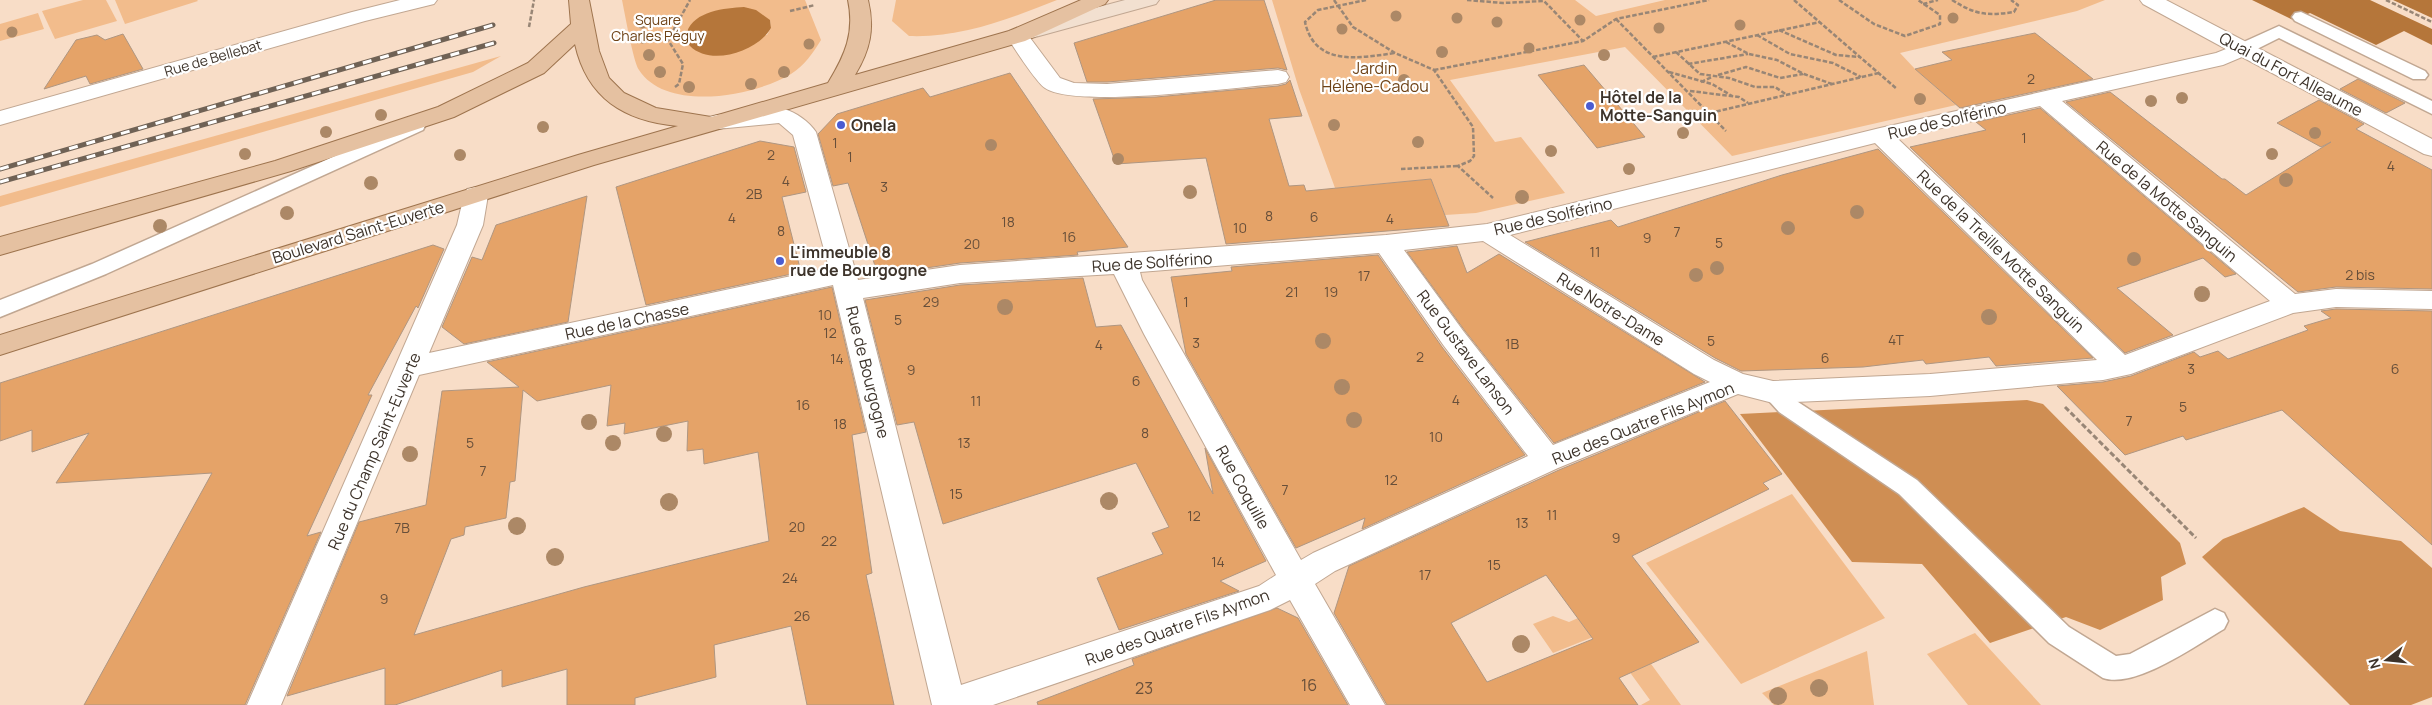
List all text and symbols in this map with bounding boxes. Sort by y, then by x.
park label: Square Charles Péguy [611,10,705,45]
street label: Quai du Fort Alleaume [2215,27,2367,121]
street label: Rue de Bellebat [162,34,264,81]
park label: Jardin Hélène-Cadou [1321,57,1429,97]
house number: 2 [2027,69,2035,88]
place label: Hôtel de la Motte-Sanguin [1600,86,1717,126]
street label: Rue de Solférino [1886,96,2008,144]
marker: Hôtel de la Motte-Sanguin [1584,100,1596,112]
place label: Onela [851,114,896,136]
marker: Onela [835,119,847,131]
house number: 1 [2021,128,2027,147]
house number: 1 [832,133,838,152]
street label: Rue de la Motte Sanguin [2092,135,2242,267]
house number: 2 [767,145,775,164]
house number: 1 [847,147,853,166]
house number: 4 [2387,156,2395,175]
street label: Rue de la Treille Motte Sanguin [1912,165,2090,337]
house number: 4 [782,171,790,190]
house number: 3 [880,177,888,196]
house number: 2B [746,184,763,203]
street label: Rue de Solférino [1492,192,1614,240]
street label: Boulevard Saint-Euverte [269,195,447,269]
house number: 8 [1265,206,1273,225]
house number: 6 [1310,207,1318,226]
house number: 4 [728,208,736,227]
house number: 4 [1386,209,1394,228]
house number: 18 [1001,212,1015,231]
house number: 10 [1233,218,1247,237]
house number: 8 [777,221,785,240]
house number: 7 [1673,222,1681,241]
house number: 16 [1062,227,1076,246]
house number: 9 [1643,228,1651,247]
house number: 5 [1715,233,1723,252]
house number: 20 [964,234,980,253]
place label: L'immeuble 8 rue de Bourgogne [790,241,927,281]
house number: 11 [1590,242,1600,261]
street label: Rue de Solférino [1091,247,1213,277]
marker: L'immeuble 8 rue de Bourgogne [774,255,786,267]
house number: 2 bis [2345,265,2375,284]
house number: 17 [1358,266,1370,285]
street label: Rue Notre-Dame [1553,267,1669,351]
house number: 21 [1285,282,1299,301]
house number: 19 [1324,282,1338,301]
street label: Rue Gustave Lanson [1412,285,1520,419]
house number: 29 [923,292,939,311]
house number: 1 [1183,292,1189,311]
street label: Rue de la Chasse [563,297,691,345]
street label: Rue de Bourgogne [841,304,895,440]
house number: 10 [818,305,832,324]
house number: 5 [894,310,902,329]
house number: 12 [823,323,837,342]
house number: 4T [1888,330,1905,349]
house number: 5 [1707,331,1715,350]
house number: 3 [1192,333,1200,352]
house number: 1B [1505,334,1519,353]
house number: 4 [1095,335,1103,354]
house number: 2 [1416,347,1424,366]
house number: 6 [1821,348,1829,367]
street label: Rue du Champ Saint-Euverte [322,349,426,553]
house number: 14 [830,349,844,368]
house number: 3 [2187,359,2195,378]
house number: 6 [2391,359,2399,378]
house number: 9 [907,360,915,379]
house number: 6 [1132,371,1140,390]
street label: Rue des Quatre Fils Aymon [1549,376,1737,470]
house number: 4 [1452,390,1460,409]
house number: 11 [971,391,981,410]
house number: 16 [796,395,810,414]
house number: 5 [2179,397,2187,416]
house number: 7 [2125,411,2133,430]
house number: 18 [833,414,847,433]
house number: 8 [1141,423,1149,442]
house number: 10 [1429,427,1443,446]
house number: 5 [466,433,474,452]
house number: 13 [957,433,971,452]
street label: Rue Coquille [1211,441,1275,533]
house number: 7 [479,461,487,480]
house number: 12 [1384,470,1398,489]
house number: 7 [1281,480,1289,499]
house number: 15 [949,484,963,503]
house number: 11 [1547,505,1557,524]
house number: 12 [1187,506,1201,525]
house number: 13 [1515,513,1529,532]
house number: 20 [789,517,805,536]
house number: 7B [394,518,410,537]
house number: 9 [1612,528,1620,547]
house number: 22 [821,531,837,550]
house number: 14 [1211,552,1225,571]
house number: 15 [1487,555,1501,574]
house number: 17 [1419,565,1431,584]
house number: 24 [782,568,798,587]
street label: Rue des Quatre Fils Aymon [1082,583,1272,671]
house number: 9 [380,589,388,608]
house number: 26 [794,606,810,625]
north arrow [2362,635,2412,685]
text: N [2364,656,2385,671]
house number: 16 [1301,674,1317,696]
house number: 23 [1135,677,1153,699]

